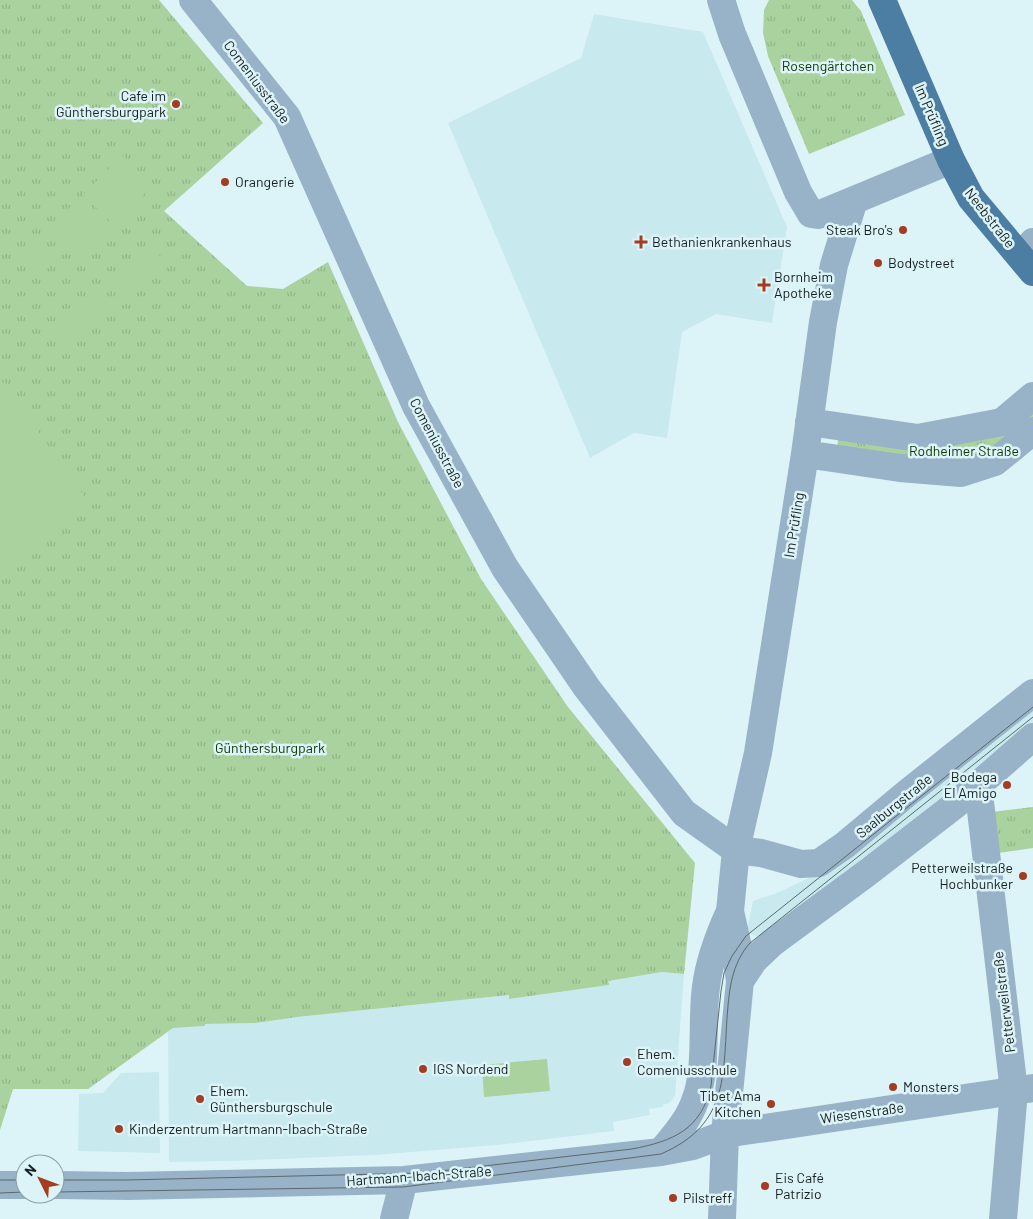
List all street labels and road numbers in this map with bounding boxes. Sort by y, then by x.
street label: Comeniusstraße [221,37,294,127]
street label: Im Prüfling [912,81,953,148]
street label: Neebstraße [962,184,1019,251]
street label: Comeniusstraße [407,395,468,491]
street label: Im Prüfling [780,491,807,559]
street label: Saalburgstraße [852,770,935,841]
street label: Petterweilstraße [989,951,1018,1054]
street label: Wiesenstraße [819,1098,905,1127]
street label: Hartmann-Ibach-Straße [346,1162,492,1189]

